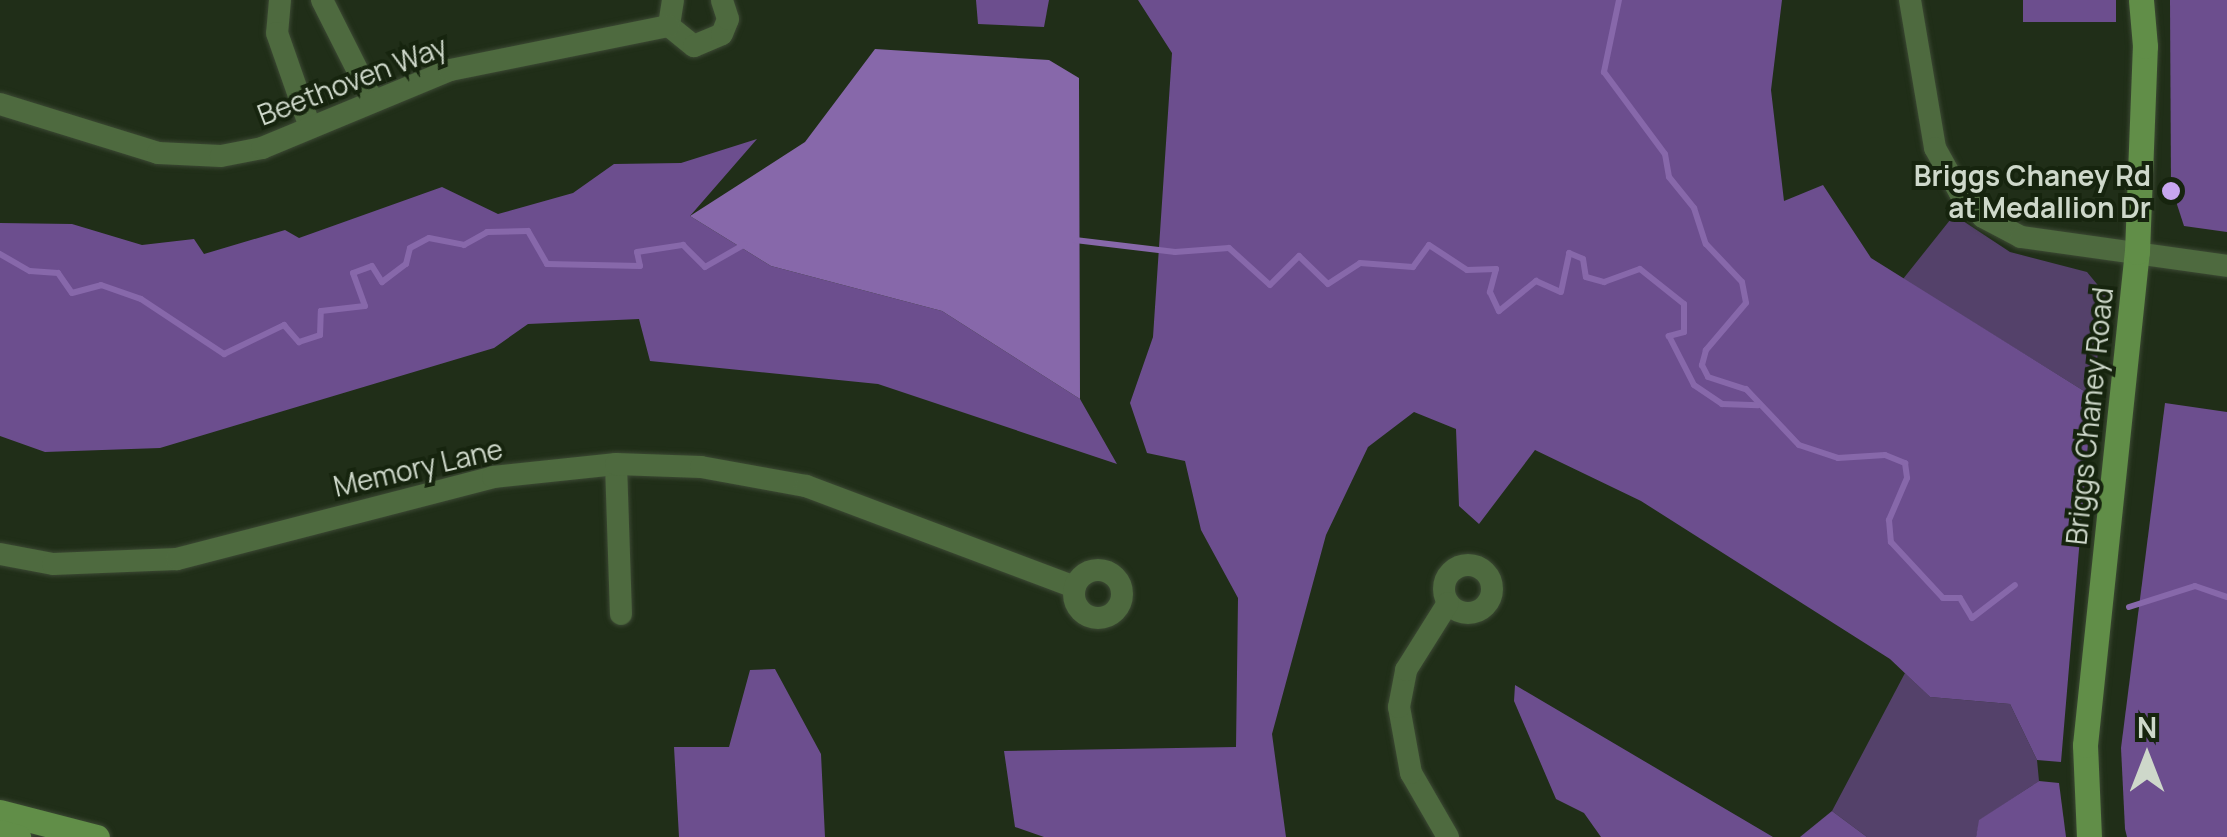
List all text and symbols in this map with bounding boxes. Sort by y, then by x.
street label: Beethoven Way [253,28,451,132]
place label: Briggs Chaney Rd at Medallion Dr [1914,158,2151,224]
marker: Briggs Chaney Rd at Medallion Dr [2160,180,2182,202]
street label: Briggs Chaney Road [2059,286,2119,546]
street label: Memory Lane [330,431,506,503]
north arrow [2097,707,2197,807]
text: N [2137,708,2157,746]

